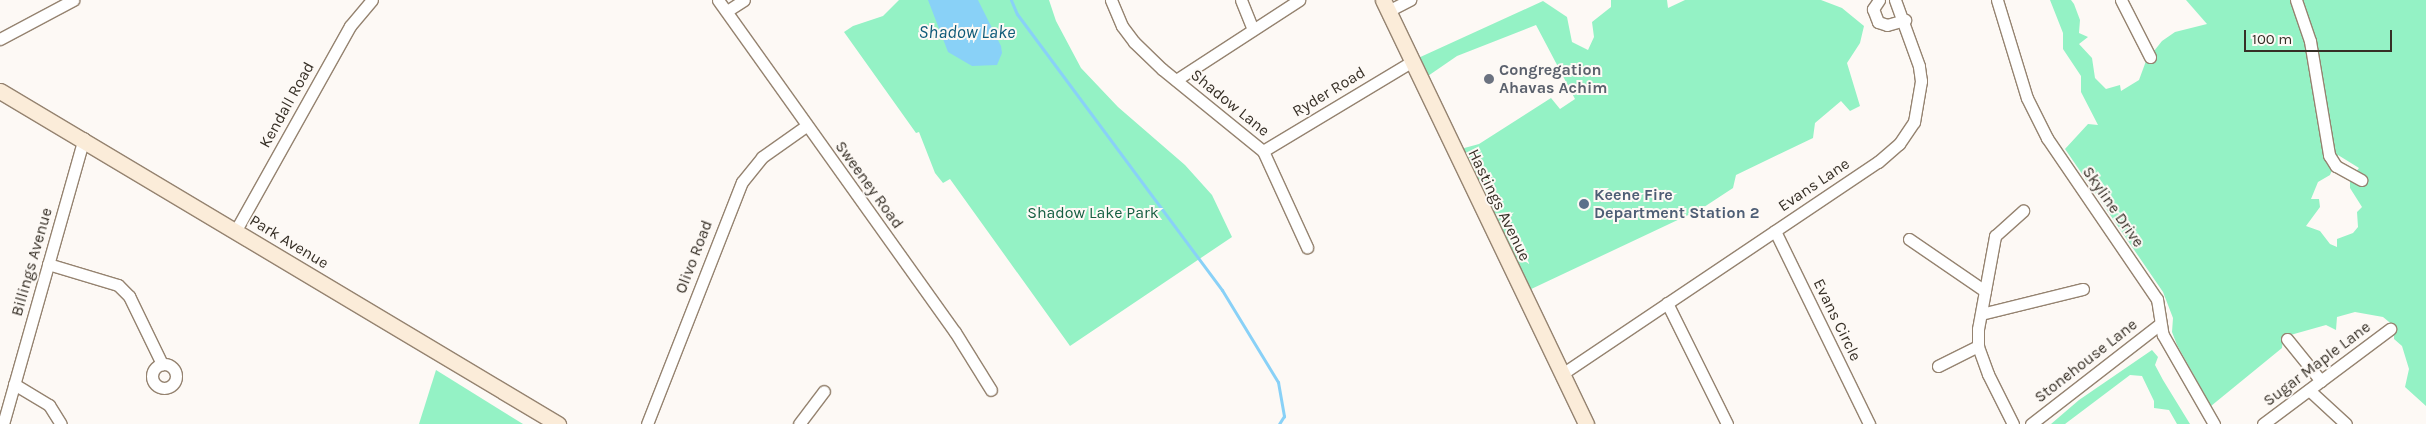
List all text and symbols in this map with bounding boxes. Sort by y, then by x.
scale bar [2246,20,2394,52]
water label: Shadow Lake [919,21,1015,43]
text: 100 m [2252,30,2292,48]
street label: Kendall Road [255,59,319,151]
place label: Congregation Ahavas Achim [1499,60,1607,98]
street label: Ryder Road [1289,63,1369,121]
street label: Shadow Lane [1187,65,1273,141]
marker: Congregation Ahavas Achim [1483,73,1495,85]
street label: Sweeney Road [831,137,907,233]
street label: Hastings Avenue [1464,146,1534,264]
street label: Evans Lane [1775,154,1853,216]
street label: Skyline Drive [2078,163,2148,251]
place label: Keene Fire Department Station 2 [1594,185,1759,223]
marker: Keene Fire Department Station 2 [1578,198,1590,210]
park label: Shadow Lake Park [1027,203,1159,223]
street label: Billings Avenue [7,206,57,318]
street label: Park Avenue [246,211,332,273]
street label: Olivo Road [671,218,717,296]
street label: Evans Circle [1809,276,1865,364]
street label: Stonehouse Lane [2031,315,2141,407]
street label: Sugar Maple Lane [2260,317,2374,411]

